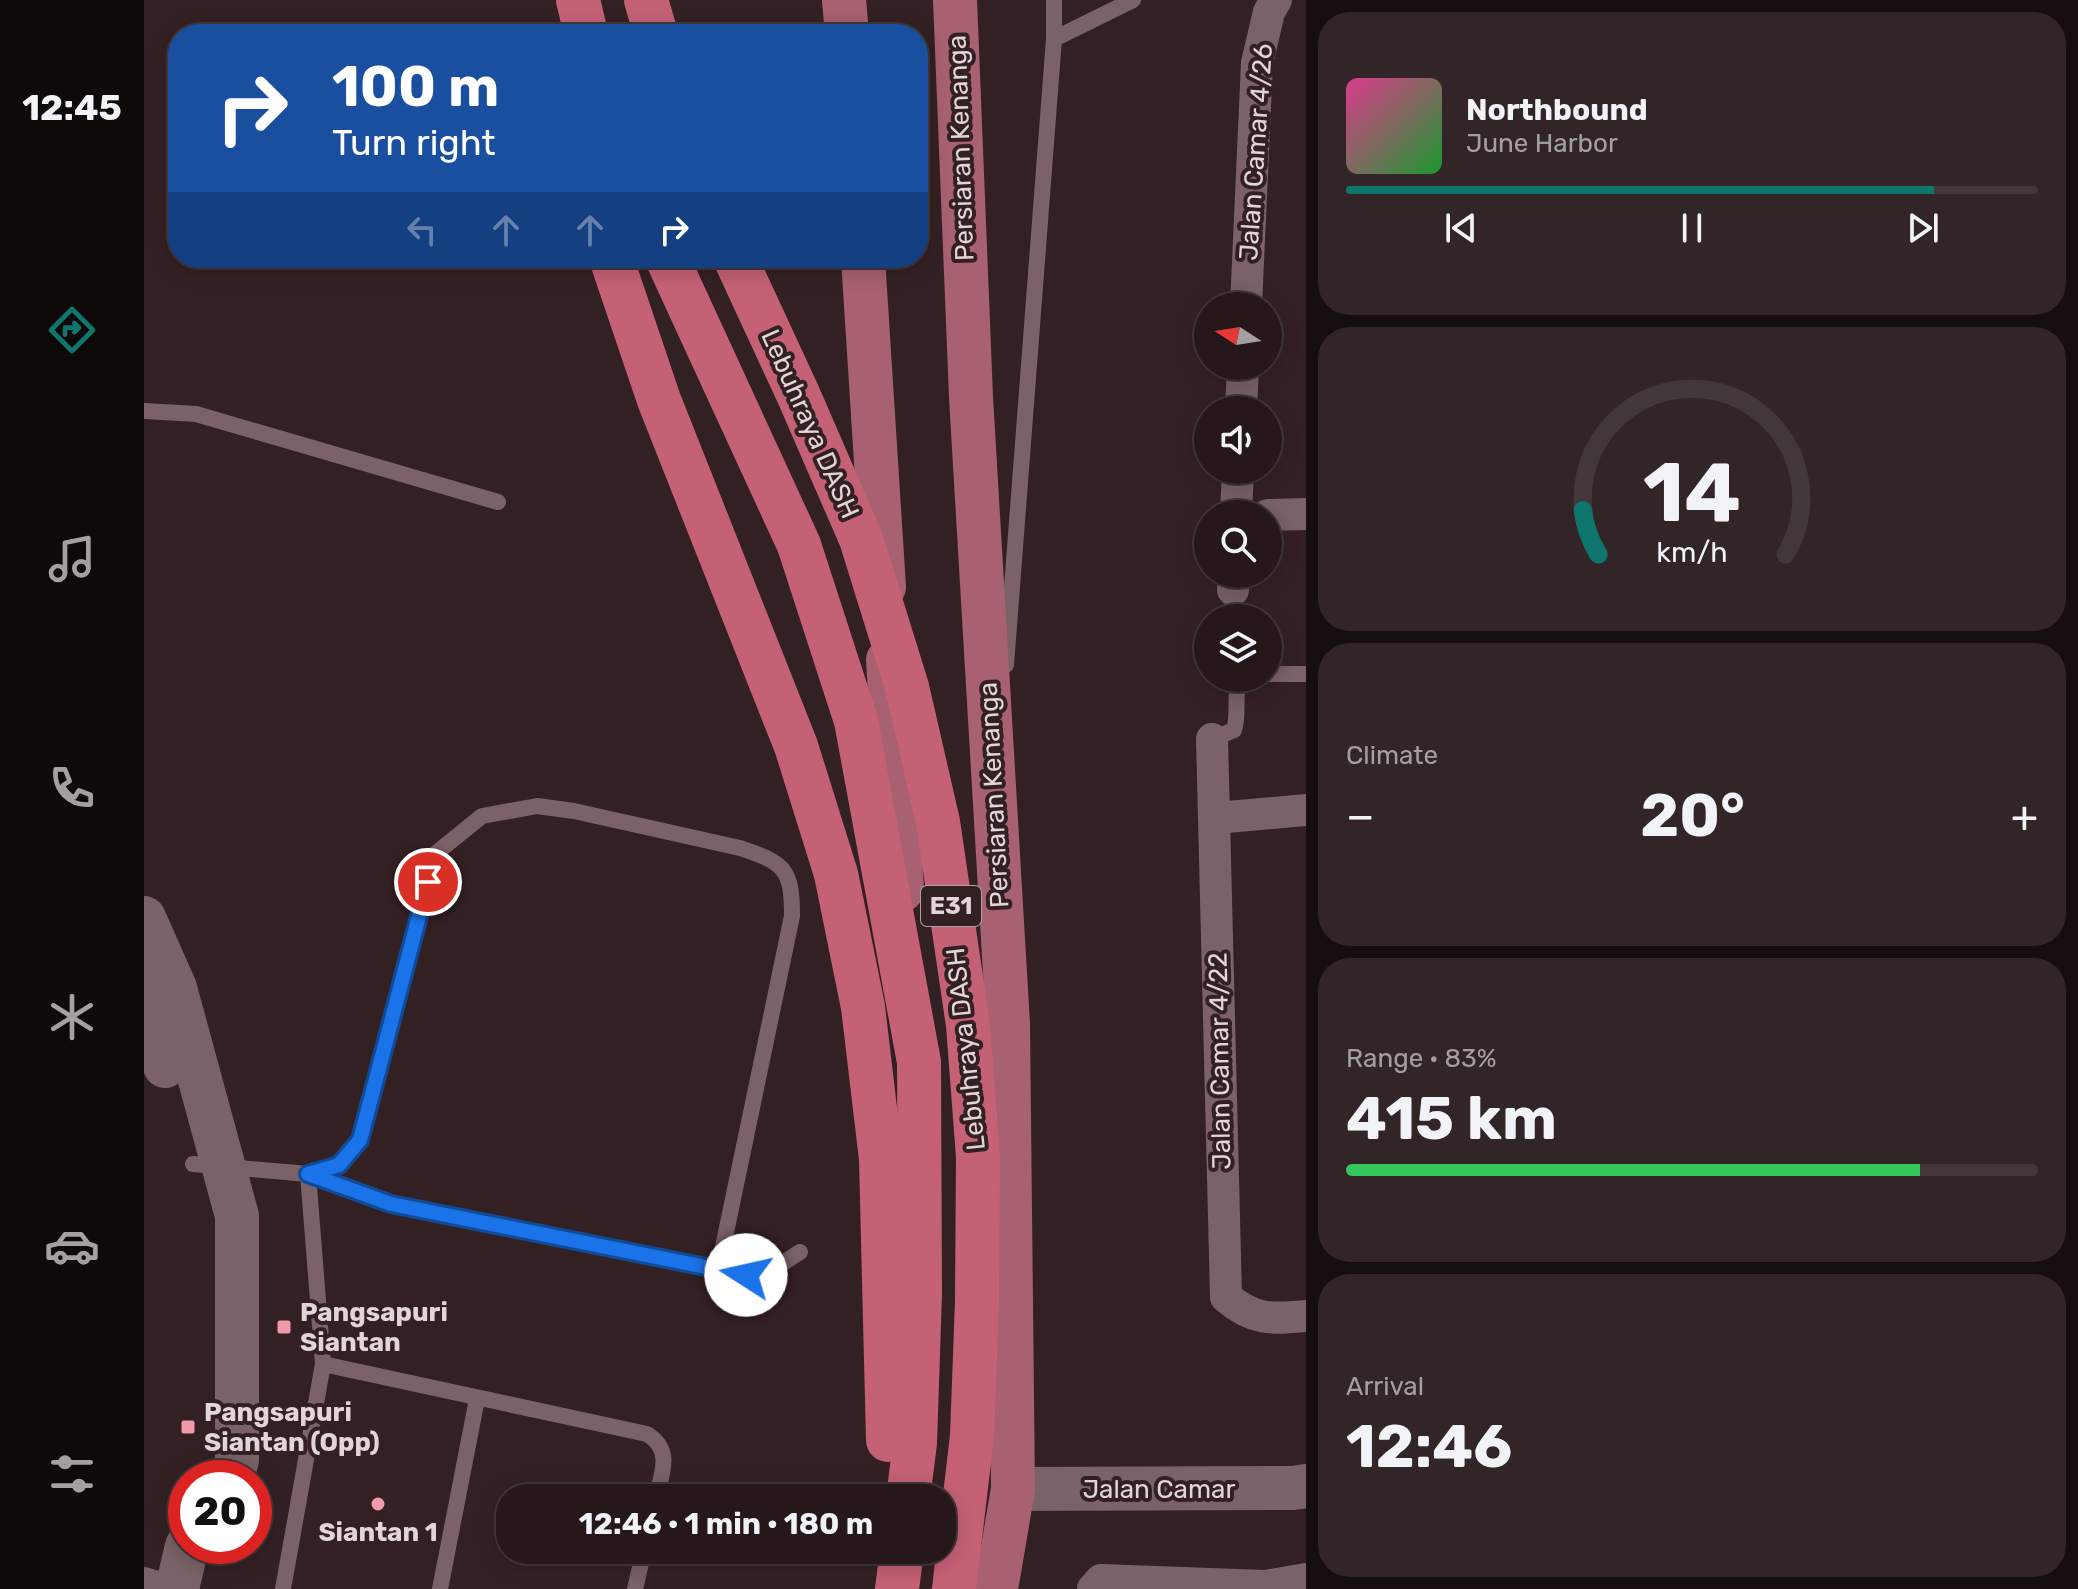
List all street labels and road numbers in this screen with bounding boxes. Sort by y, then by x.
street label: Persiaran Kenanga [942,34,980,262]
street label: Jalan Camar 4/26 [1233,42,1279,262]
street label: Lebuhraya DASH [754,325,866,523]
street label: Persiaran Kenanga [973,681,1015,909]
road number: E31 [921,886,981,926]
street label: Lebuhraya DASH [940,946,992,1152]
street label: Jalan Camar 4/22 [1203,952,1237,1170]
street label: Jalan Camar [1083,1474,1235,1505]

